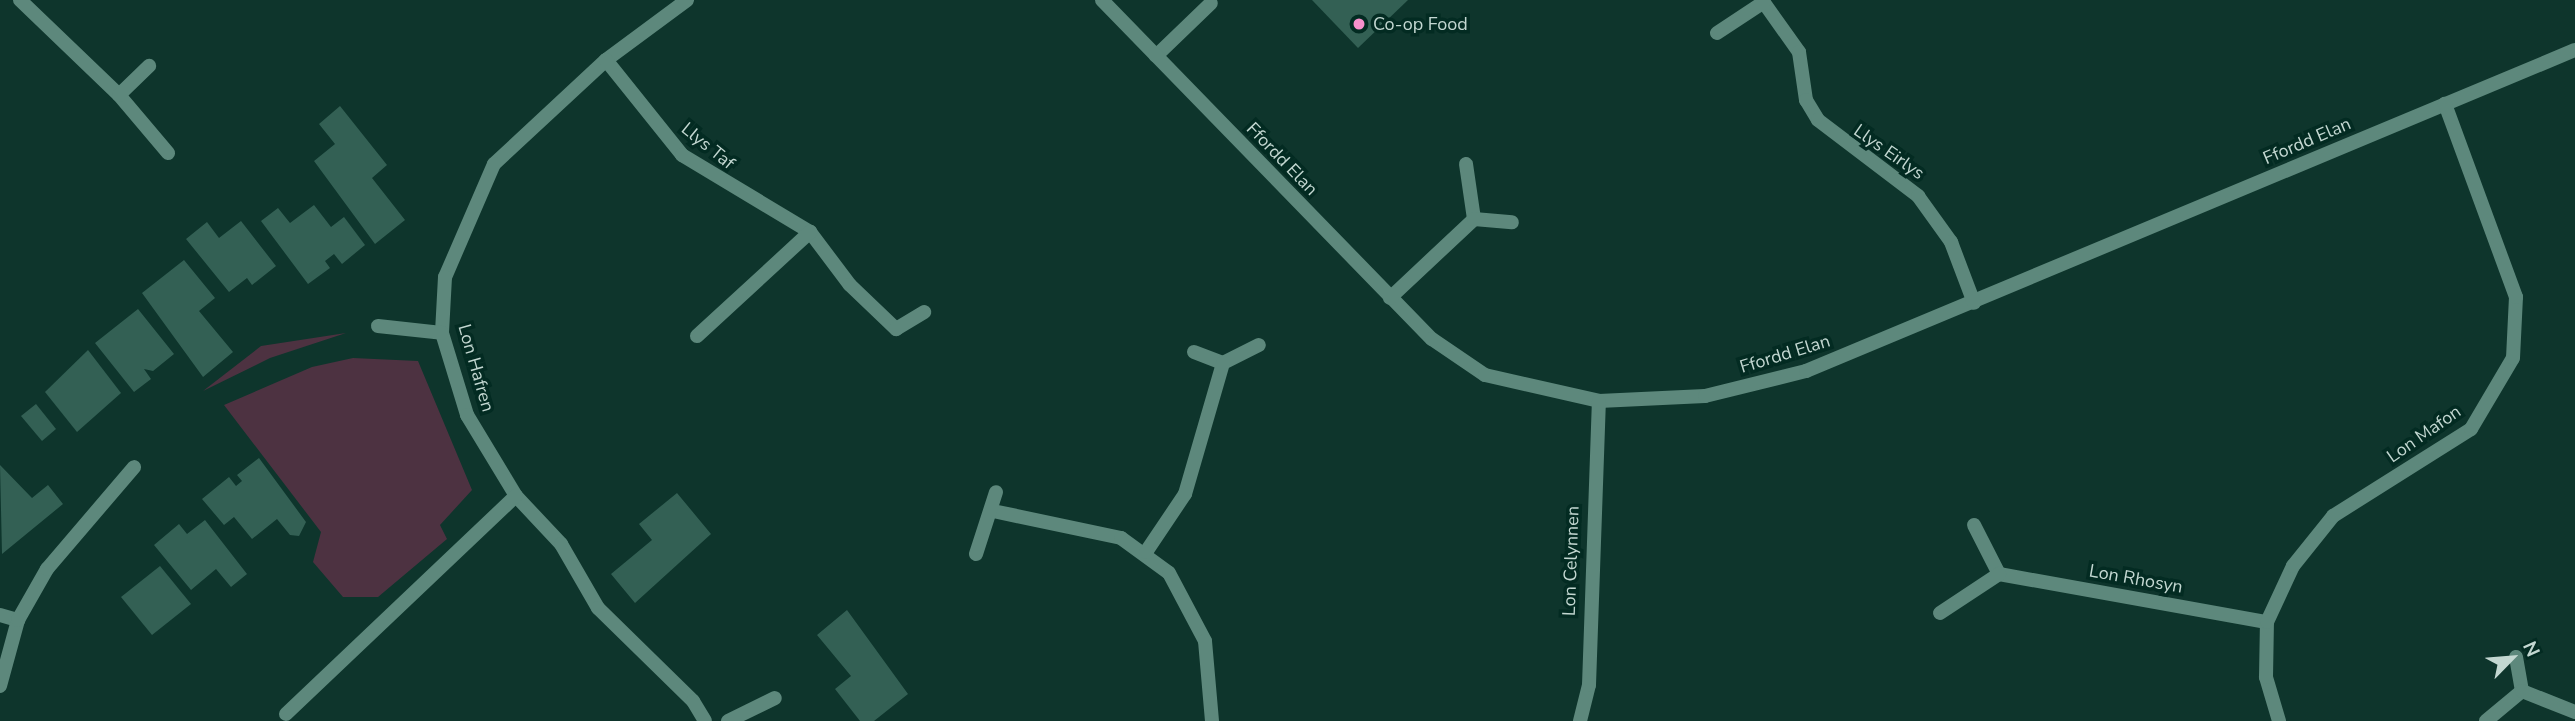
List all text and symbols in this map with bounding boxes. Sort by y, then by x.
place label: Co-op Food [1373,13,1468,35]
marker: Co-op Food [1351,16,1367,32]
street label: Ffordd Elan [2260,113,2354,169]
street label: Llys Taf [677,118,739,174]
street label: Ffordd Elan [1242,118,1322,200]
street label: Llys Eirlys [1850,120,1928,184]
street label: Lon Hafren [453,322,499,414]
street label: Ffordd Elan [1737,330,1833,378]
street label: Lon Mafon [2383,401,2465,467]
street label: Lon Celynnen [1558,506,1584,616]
street label: Lon Rhosyn [2087,560,2185,598]
north arrow [2477,623,2547,693]
text: N [2516,637,2546,661]

